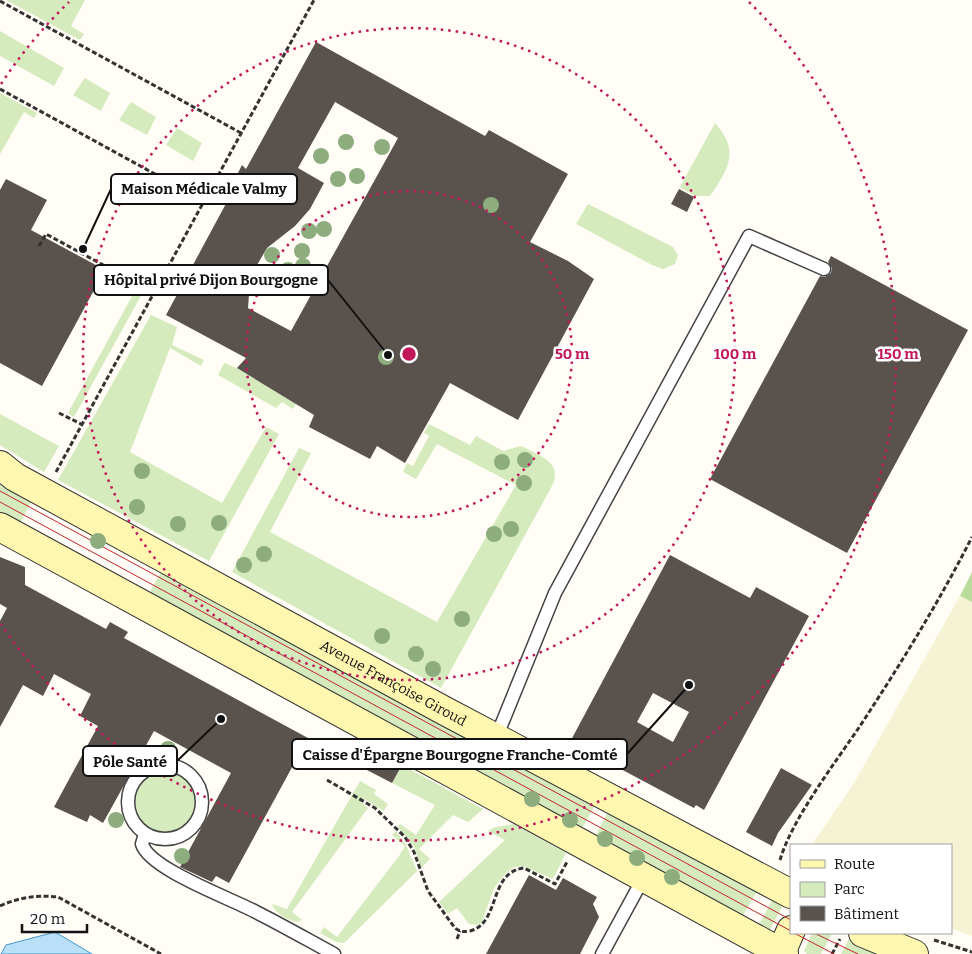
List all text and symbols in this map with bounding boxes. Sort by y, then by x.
callout: Maison Médicale Valmy [111,174,297,204]
text: Maison Médicale Valmy [121,180,288,198]
callout: Hôpital privé Dijon Bourgogne [94,265,328,295]
text: Hôpital privé Dijon Bourgogne [104,271,318,289]
centre of rings [400,345,418,363]
text: 50 m [555,345,590,363]
text: 100 m [714,345,757,363]
text: 150 m [877,345,919,363]
street label: Avenue Françoise Giroud [317,637,469,730]
callout: Caisse d'Épargne Bourgogne Franche-Comté [292,739,627,769]
callout: Pôle Santé [83,746,177,776]
text: Caisse d'Épargne Bourgogne Franche-Comté [303,746,617,764]
text: Pôle Santé [93,753,167,771]
legend [790,844,952,934]
text: Route [834,855,875,873]
text: Parc [834,880,865,898]
scale bar [22,902,88,934]
text: Bâtiment [834,905,899,923]
text: 20 m [30,910,66,928]

